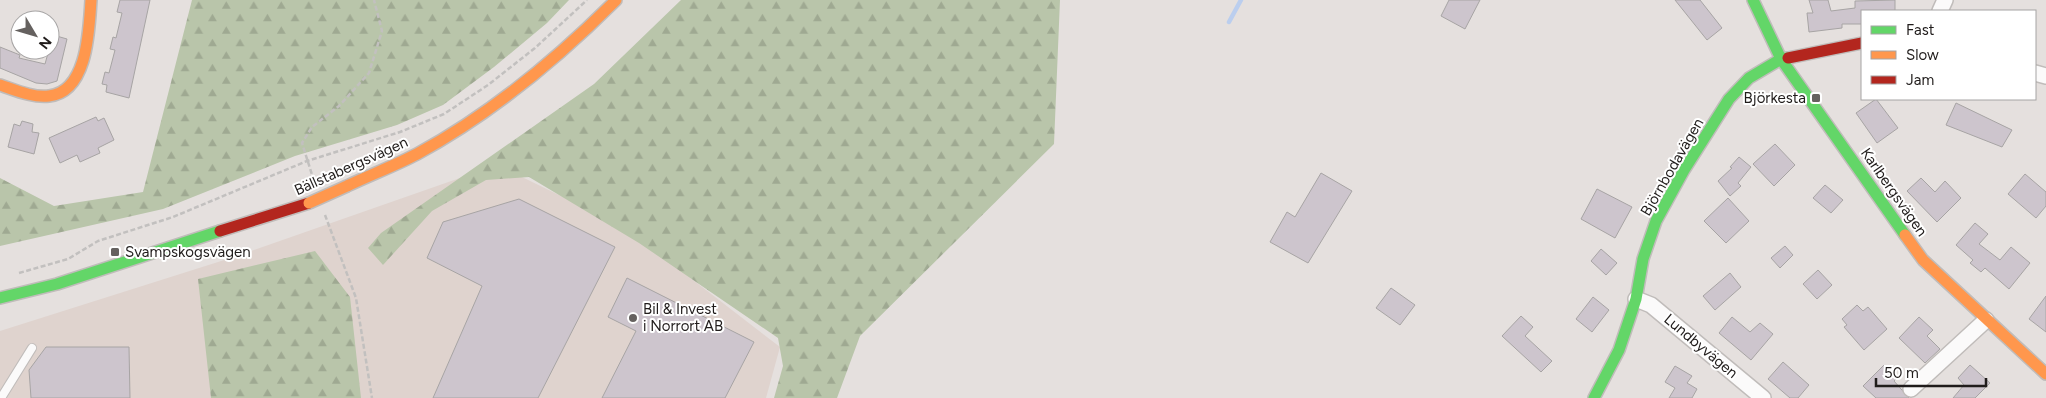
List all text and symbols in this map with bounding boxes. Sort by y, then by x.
north arrow [10,10,60,60]
legend [1861,10,2036,100]
text: Fast [1906,21,1935,39]
text: N [35,33,55,52]
text: Slow [1906,46,1939,64]
text: Jam [1906,71,1934,89]
place label: Björkesta [1743,89,1806,107]
marker: Björkesta [1810,92,1822,104]
street label: Björnbodavägen [1637,115,1707,219]
street label: Bällstabergsvägen [291,133,411,199]
street label: Karlbergsvägen [1857,144,1931,240]
place label: Svampskogsvägen [125,243,251,261]
marker: Svampskogsvägen [109,246,121,258]
place label: Bil & Invest i Norrort AB [643,300,723,335]
street label: Lundbyvägen [1661,310,1741,382]
marker: Bil & Invest i Norrort AB [627,312,639,324]
scale bar [1876,356,1986,388]
text: 50 m [1884,364,1919,382]

